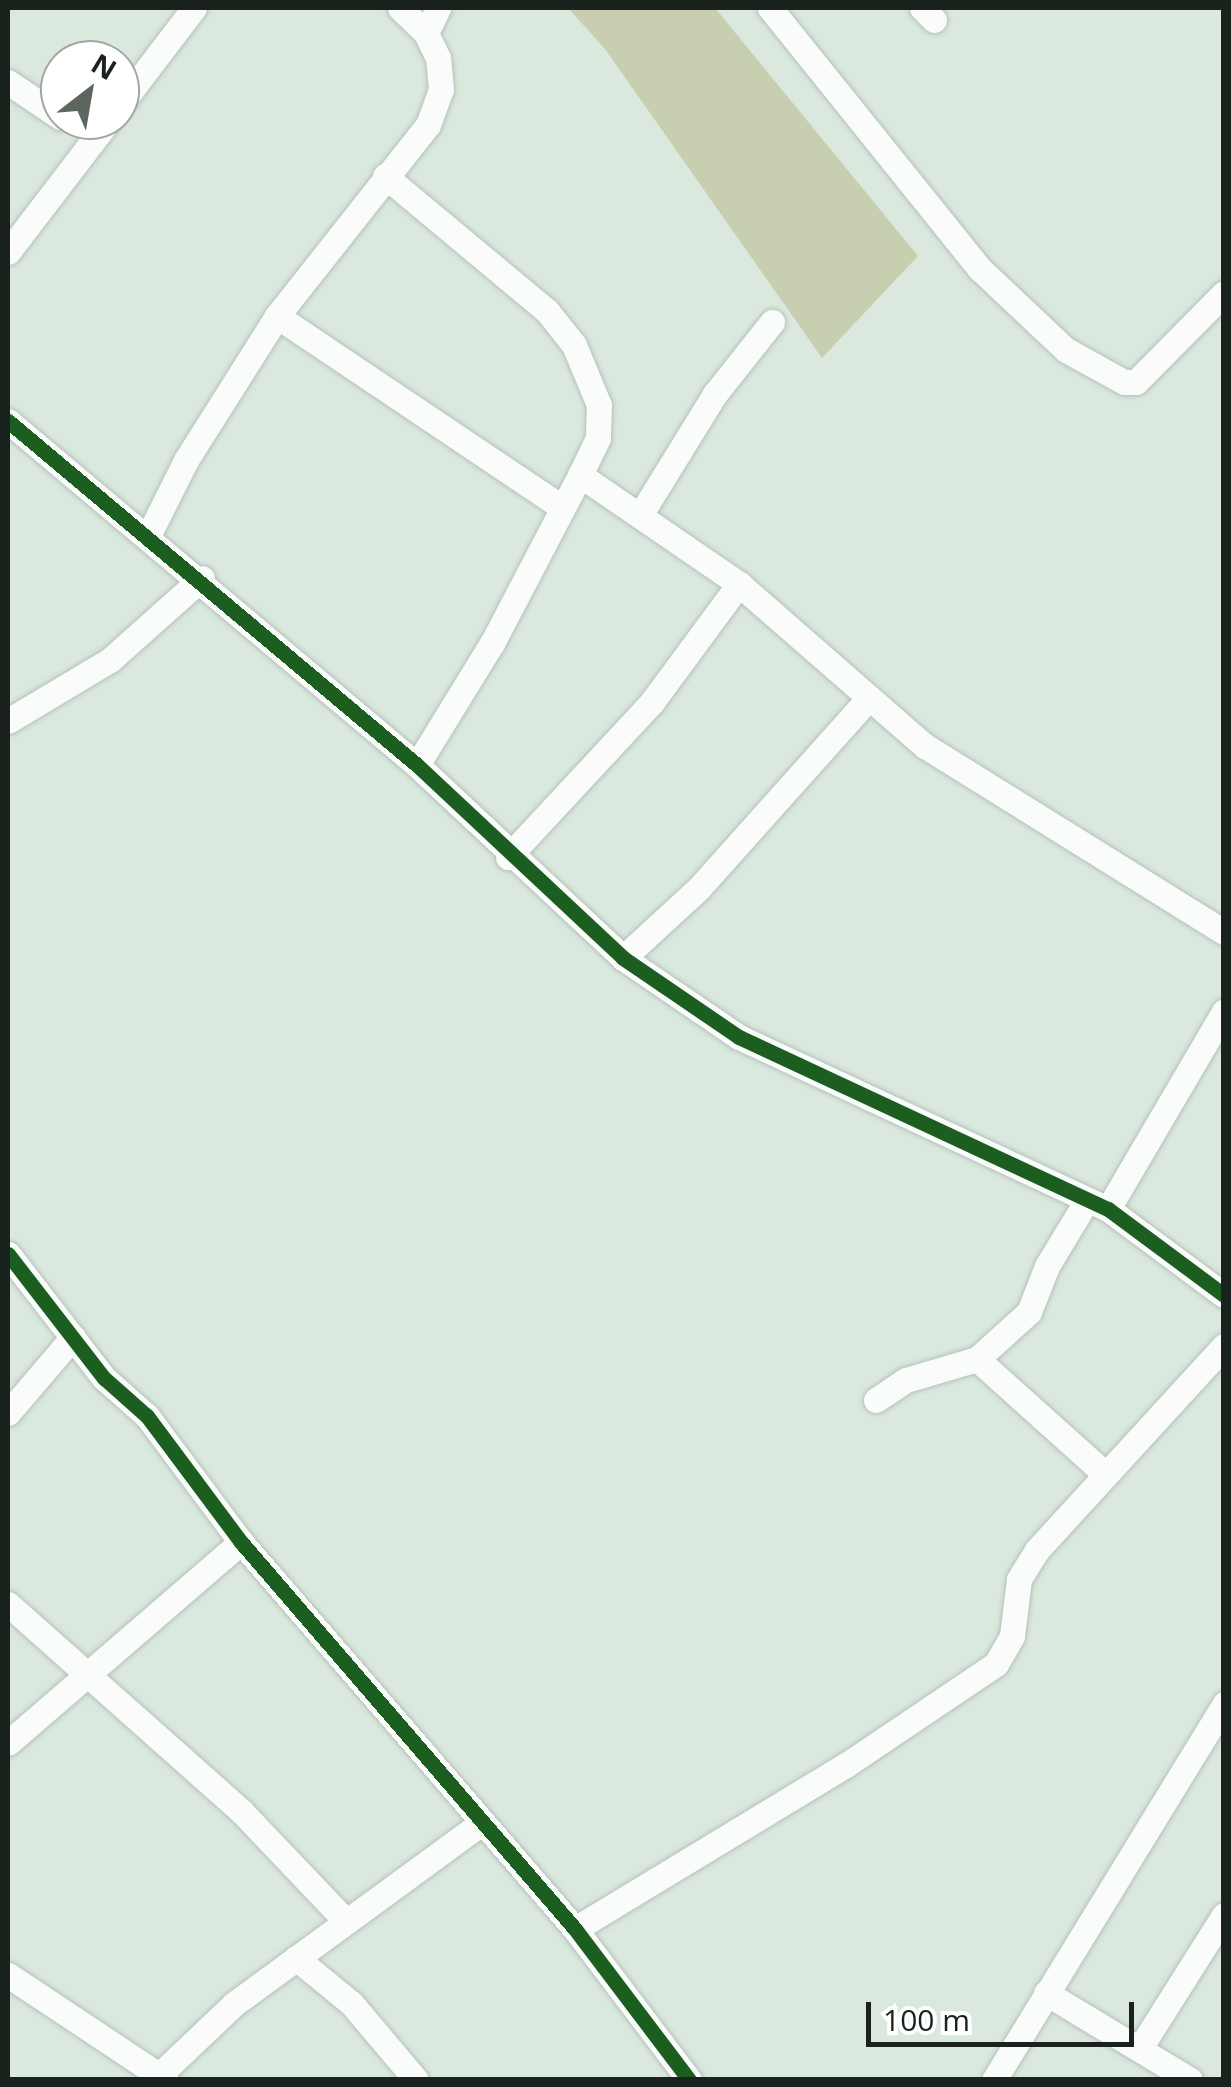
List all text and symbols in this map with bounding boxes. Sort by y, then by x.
north arrow [40,40,140,140]
text: N [85,44,124,88]
scale bar [871,1982,1138,2044]
text: 100 m [883,1999,970,2040]

